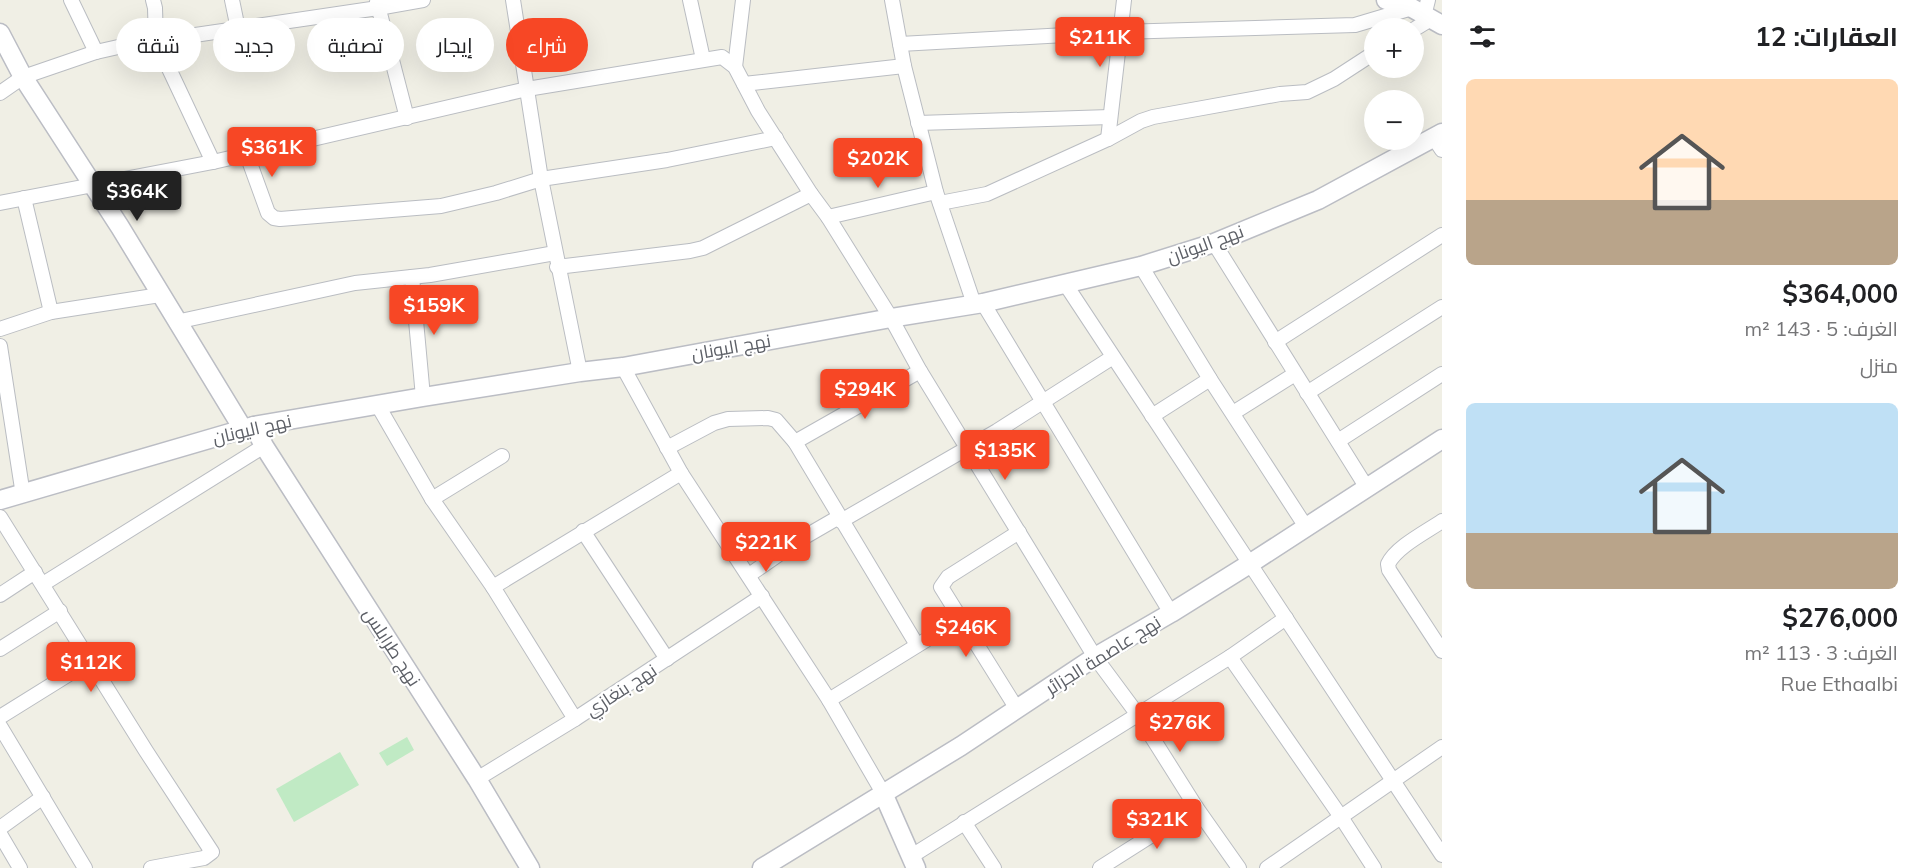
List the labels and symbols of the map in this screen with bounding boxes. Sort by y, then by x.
pin: $211K [1058,17,1142,68]
pin: $361K [230,127,314,178]
pin: $202K [836,138,920,189]
pin: $364K [95,171,179,222]
street label: نهج اليونان [1163,219,1247,269]
pin: $159K [392,285,476,336]
street label: نهج اليونان [689,329,773,366]
pin: $294K [823,369,907,420]
street label: نهج اليونان [210,409,294,450]
pin: $135K [963,430,1047,481]
pin: $221K [724,522,808,573]
street label: نهج طرابلس [357,603,426,691]
pin: $246K [924,607,1008,658]
street label: نهج عاصمة الجزائر [1040,610,1165,701]
pin: $112K [49,642,133,693]
street label: نهج بنغازي [581,658,663,724]
pin: $276K [1138,702,1222,753]
pin: $321K [1115,799,1199,850]

